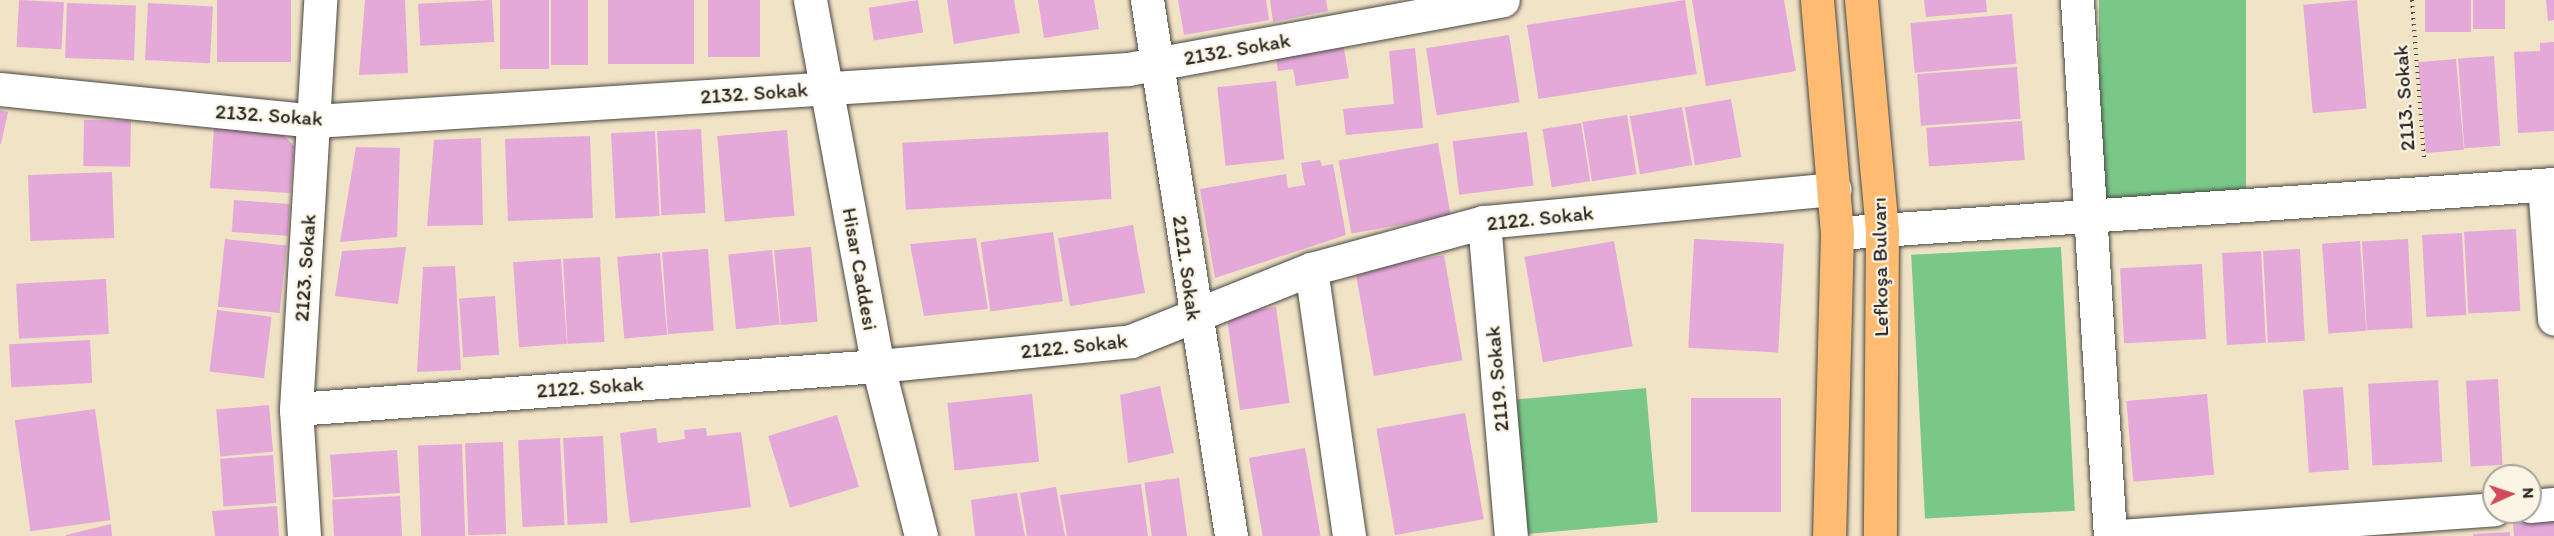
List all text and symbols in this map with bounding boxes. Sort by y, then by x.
street label: 2132. Sokak [1182,27,1292,71]
street label: 2113. Sokak [2388,44,2420,152]
street label: 2132. Sokak [699,77,809,109]
street label: 2132. Sokak [214,99,324,131]
street label: Lefkoşa Bulvarı [1866,197,1894,337]
street label: 2122. Sokak [1485,200,1595,236]
street label: Hisar Caddesi [837,206,883,332]
street label: 2123. Sokak [289,213,321,323]
street label: 2121. Sokak [1167,214,1207,322]
street label: 2119. Sokak [1480,325,1514,433]
street label: 2122. Sokak [1019,328,1129,364]
street label: 2122. Sokak [536,371,644,403]
north arrow [2482,464,2542,524]
text: N [2519,487,2538,499]

